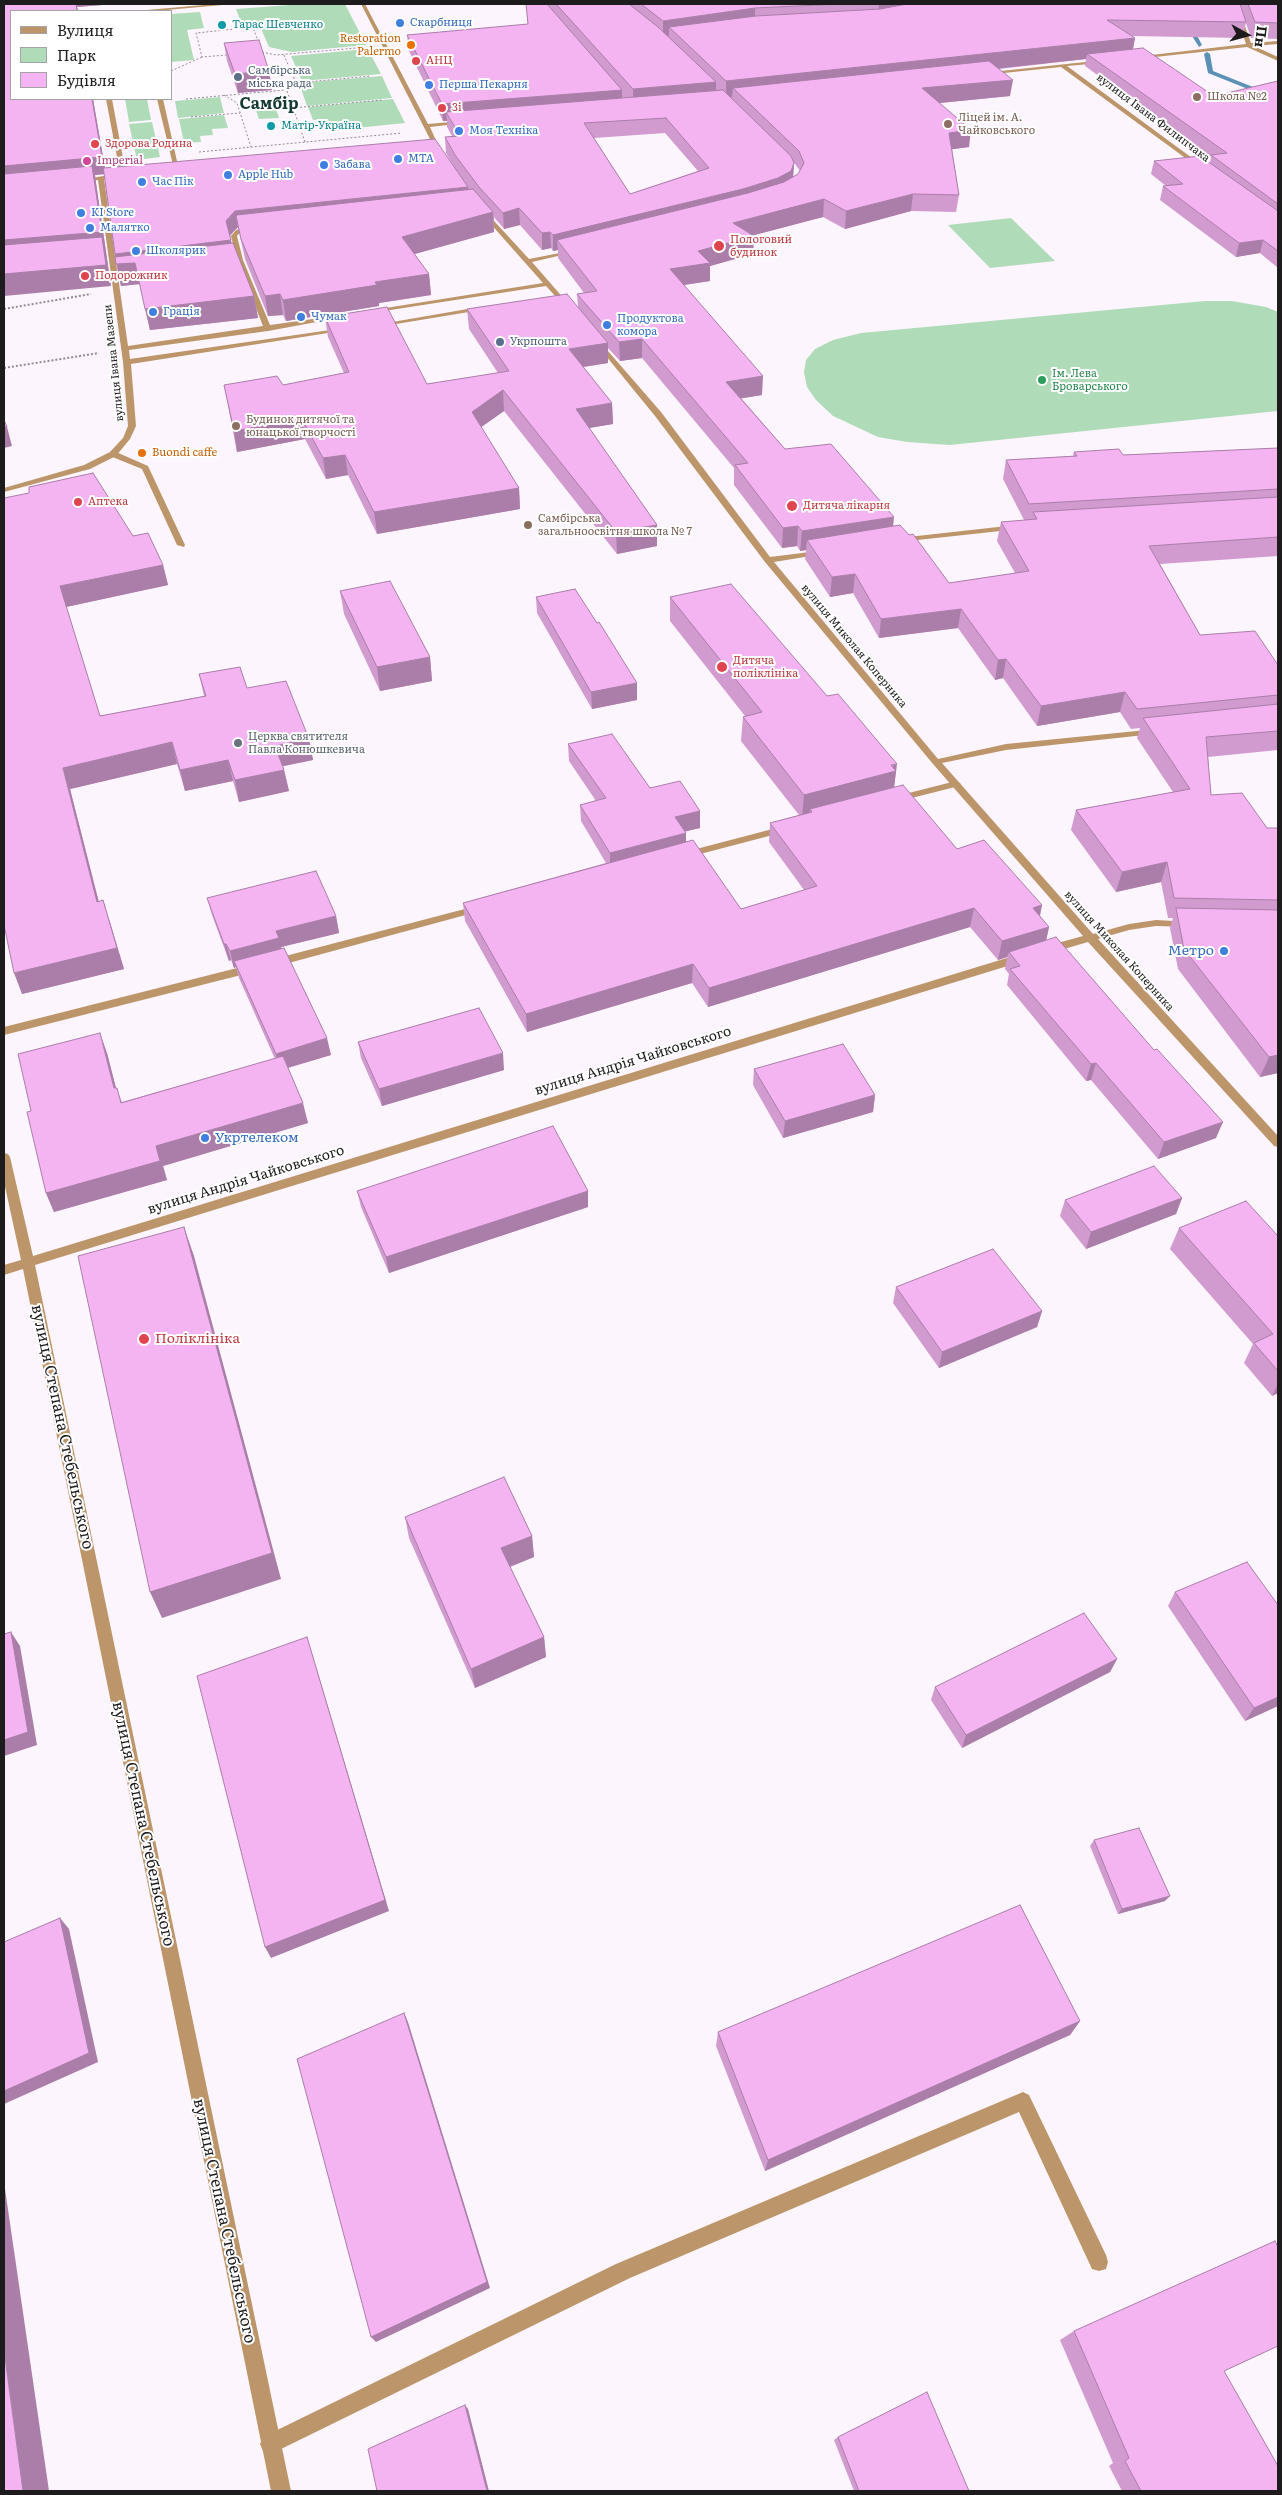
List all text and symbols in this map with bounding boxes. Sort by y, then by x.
legend [10,10,172,100]
north arrow [1222,10,1272,60]
place label: Скарбниця [410,16,472,30]
marker: Скарбниця [394,17,406,29]
text: Вулиця [57,18,114,41]
place label: Тарас Шевченко [232,18,323,32]
marker: Тарас Шевченко [216,19,228,31]
text: Пн [1251,25,1273,49]
place label: Restoration Palermo [340,32,401,58]
marker: Restoration Palermo [405,39,417,51]
text: Парк [57,43,96,66]
place label: АНЦ [426,54,453,68]
marker: АНЦ [410,55,422,67]
place label: Самбірська міська рада [248,64,312,90]
text: Будівля [57,68,116,91]
marker: Самбірська міська рада [232,71,244,83]
street label: вулиця Івана Филипчака [1094,71,1212,165]
place label: Перша Пекарня [439,78,528,92]
marker: Перша Пекарня [423,79,435,91]
place label: Школа №2 [1207,90,1267,104]
marker: Школа №2 [1191,91,1203,103]
district label: Самбір [240,94,298,114]
place label: 3і [452,101,462,115]
marker: 3і [436,102,448,114]
place label: Ліцей ім. А. Чайковського [958,111,1035,137]
marker: Ліцей ім. А. Чайковського [942,118,954,130]
place label: Матір-Україна [281,119,361,133]
marker: Матір-Україна [265,120,277,132]
place label: Моя Техніка [469,124,538,138]
marker: Моя Техніка [453,125,465,137]
place label: Здорова Родина [105,137,192,151]
marker: Здорова Родина [89,138,101,150]
place label: MTA [408,152,434,166]
marker: MTA [392,153,404,165]
place label: Imperial [97,154,143,168]
marker: Imperial [81,155,93,167]
place label: Забава [334,158,371,172]
marker: Забава [318,159,330,171]
place label: Apple Hub [238,168,293,182]
marker: Apple Hub [222,169,234,181]
place label: Час Пік [152,175,193,189]
marker: Час Пік [136,176,148,188]
place label: KI Store [91,206,134,220]
marker: KI Store [75,207,87,219]
place label: Малятко [100,221,150,235]
marker: Малятко [84,222,96,234]
place label: Пологовий будинок [730,233,792,259]
marker: Пологовий будинок [712,239,726,253]
place label: Школярик [146,244,206,258]
marker: Школярик [130,245,142,257]
place label: Подорожник [95,269,168,283]
marker: Подорожник [79,270,91,282]
street label: вулиця Івана Мазепи [101,304,127,422]
place label: Грація [163,305,200,319]
marker: Грація [147,306,159,318]
place label: Чумак [311,310,347,324]
marker: Чумак [295,311,307,323]
place label: Продуктова комора [617,312,684,338]
marker: Продуктова комора [601,319,613,331]
place label: Укрпошта [510,335,567,349]
marker: Укрпошта [494,336,506,348]
place label: Ім. Лева Броварського [1052,367,1128,393]
marker: Ім. Лева Броварського [1036,374,1048,386]
place label: Будинок дитячої та юнацької творчості [246,413,356,439]
marker: Будинок дитячої та юнацької творчості [230,420,242,432]
place label: Buondi caffe [152,446,217,460]
marker: Buondi caffe [136,447,148,459]
place label: Аптека [88,495,128,509]
marker: Аптека [72,496,84,508]
marker: Дитяча лікарня [785,499,799,513]
place label: Дитяча лікарня [803,499,890,513]
place label: Самбірська загальноосвітня школа № 7 [538,512,692,538]
marker: Самбірська загальноосвітня школа № 7 [522,519,534,531]
street label: вулиця Миколая Коперника [798,581,910,711]
place label: Дитяча поліклініка [733,654,798,680]
marker: Дитяча поліклініка [715,660,729,674]
place label: Церква святителя Павла Конюшкевича [248,730,365,756]
marker: Церква святителя Павла Конюшкевича [232,737,244,749]
street label: вулиця Миколая Коперника [1061,888,1177,1014]
place label: Метро [1168,943,1214,959]
marker: Метро [1218,945,1230,957]
street label: вулиця Андрія Чайковського [533,1023,733,1099]
place label: Укртелеком [215,1130,299,1146]
marker: Укртелеком [199,1132,211,1144]
street label: вулиця Андрія Чайковського [146,1142,346,1218]
street label: вулиця Степана Стебельського [27,1303,97,1551]
place label: Поліклініка [155,1331,240,1347]
marker: Поліклініка [137,1332,151,1346]
street label: вулиця Степана Стебельського [108,1700,178,1948]
street label: вулиця Степана Стебельського [189,2097,259,2345]

